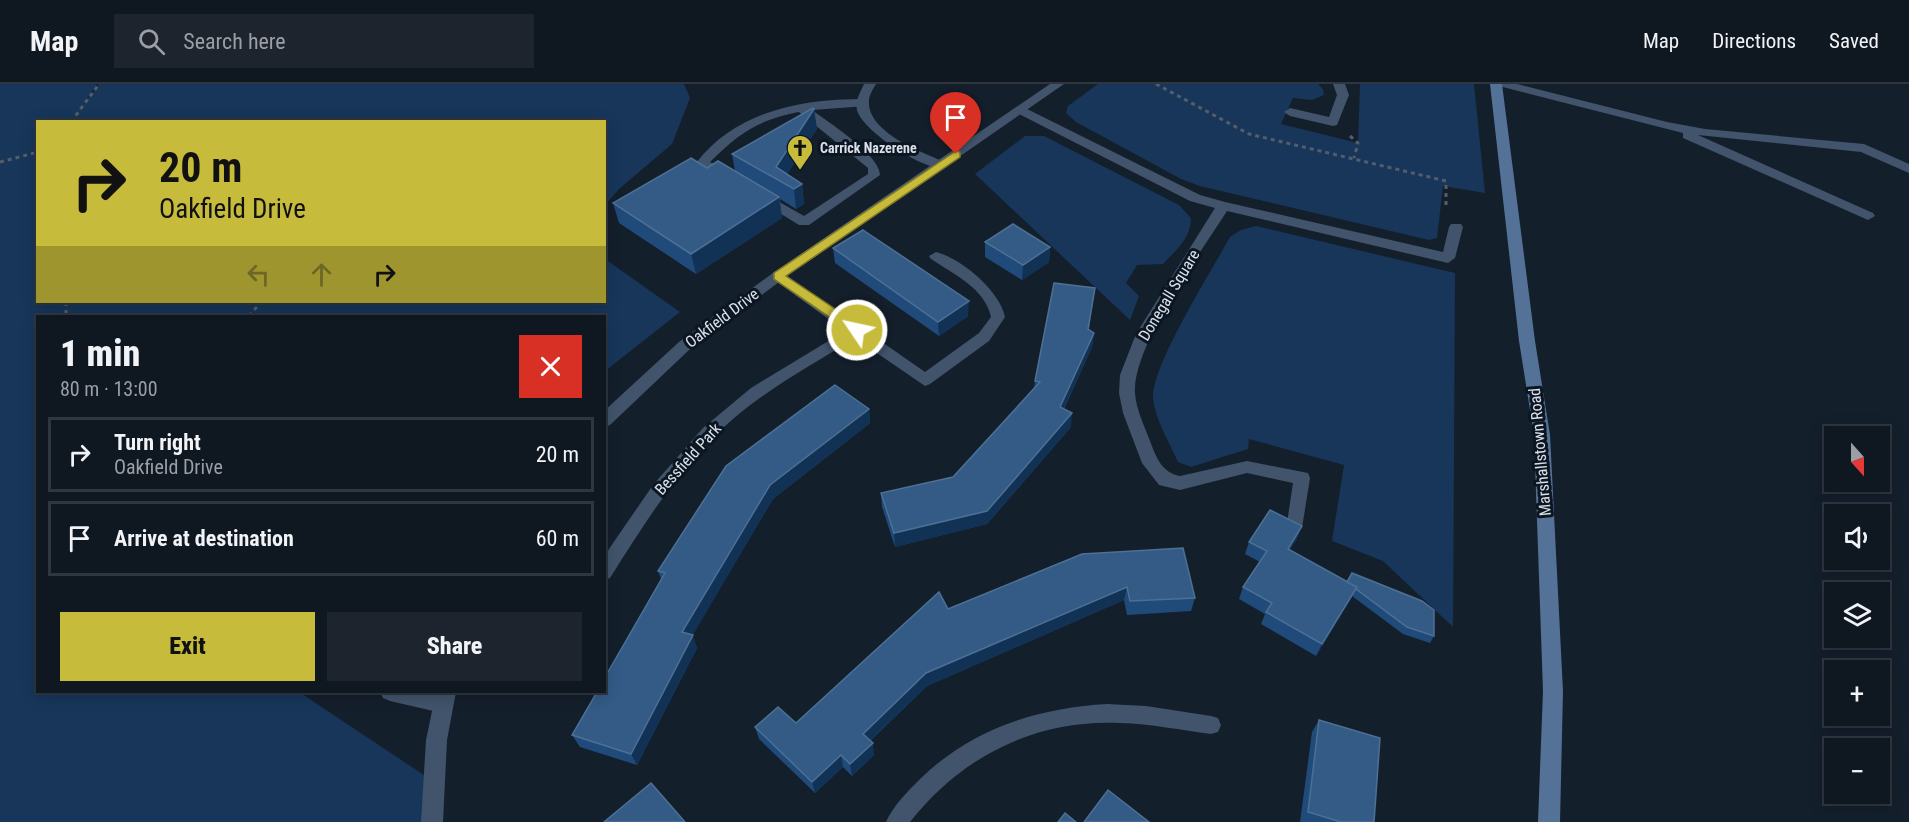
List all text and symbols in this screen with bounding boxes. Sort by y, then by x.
search box [114,14,534,68]
text: Map [30,25,78,58]
icon: search [135,25,168,58]
text: Search here [183,29,286,54]
text: Map [1643,29,1679,53]
text: Directions [1712,29,1796,53]
text: Saved [1829,29,1879,53]
pin [930,92,981,154]
icon: arrive [939,101,972,134]
church icon: Carrick Nazerene [785,133,815,171]
place label: Carrick Nazerene [820,140,917,156]
text: 20 m [159,143,242,192]
icon: right [60,144,138,222]
text: Oakfield Drive [159,193,306,225]
street label: Donegall Square [1134,246,1204,344]
icon: left [242,258,275,291]
icon: ahead [305,258,338,291]
icon: right [368,258,401,291]
street label: Oakfield Drive [682,284,762,352]
position arrow [825,298,889,362]
text: 1 min [60,333,140,375]
button: close [519,335,582,398]
text: 80 m · 13:00 [60,377,158,401]
street label: Marshallstown Road [1525,387,1555,517]
street label: Bessfield Park [651,419,726,499]
north arrow [1824,426,1890,492]
map controls [1824,426,1890,804]
text: Turn right [114,430,201,455]
icon: right [63,438,96,471]
text: 20 m [536,442,579,467]
text: Oakfield Drive [114,455,223,479]
button: sound [1824,504,1890,570]
icon: arrive [63,522,96,555]
text: Arrive at destination [114,526,294,551]
text: 60 m [536,526,579,551]
button: layers [1824,582,1890,648]
button: Exit [60,612,315,681]
button: Share [327,612,582,681]
button: + [1824,660,1890,726]
button: − [1824,738,1890,804]

